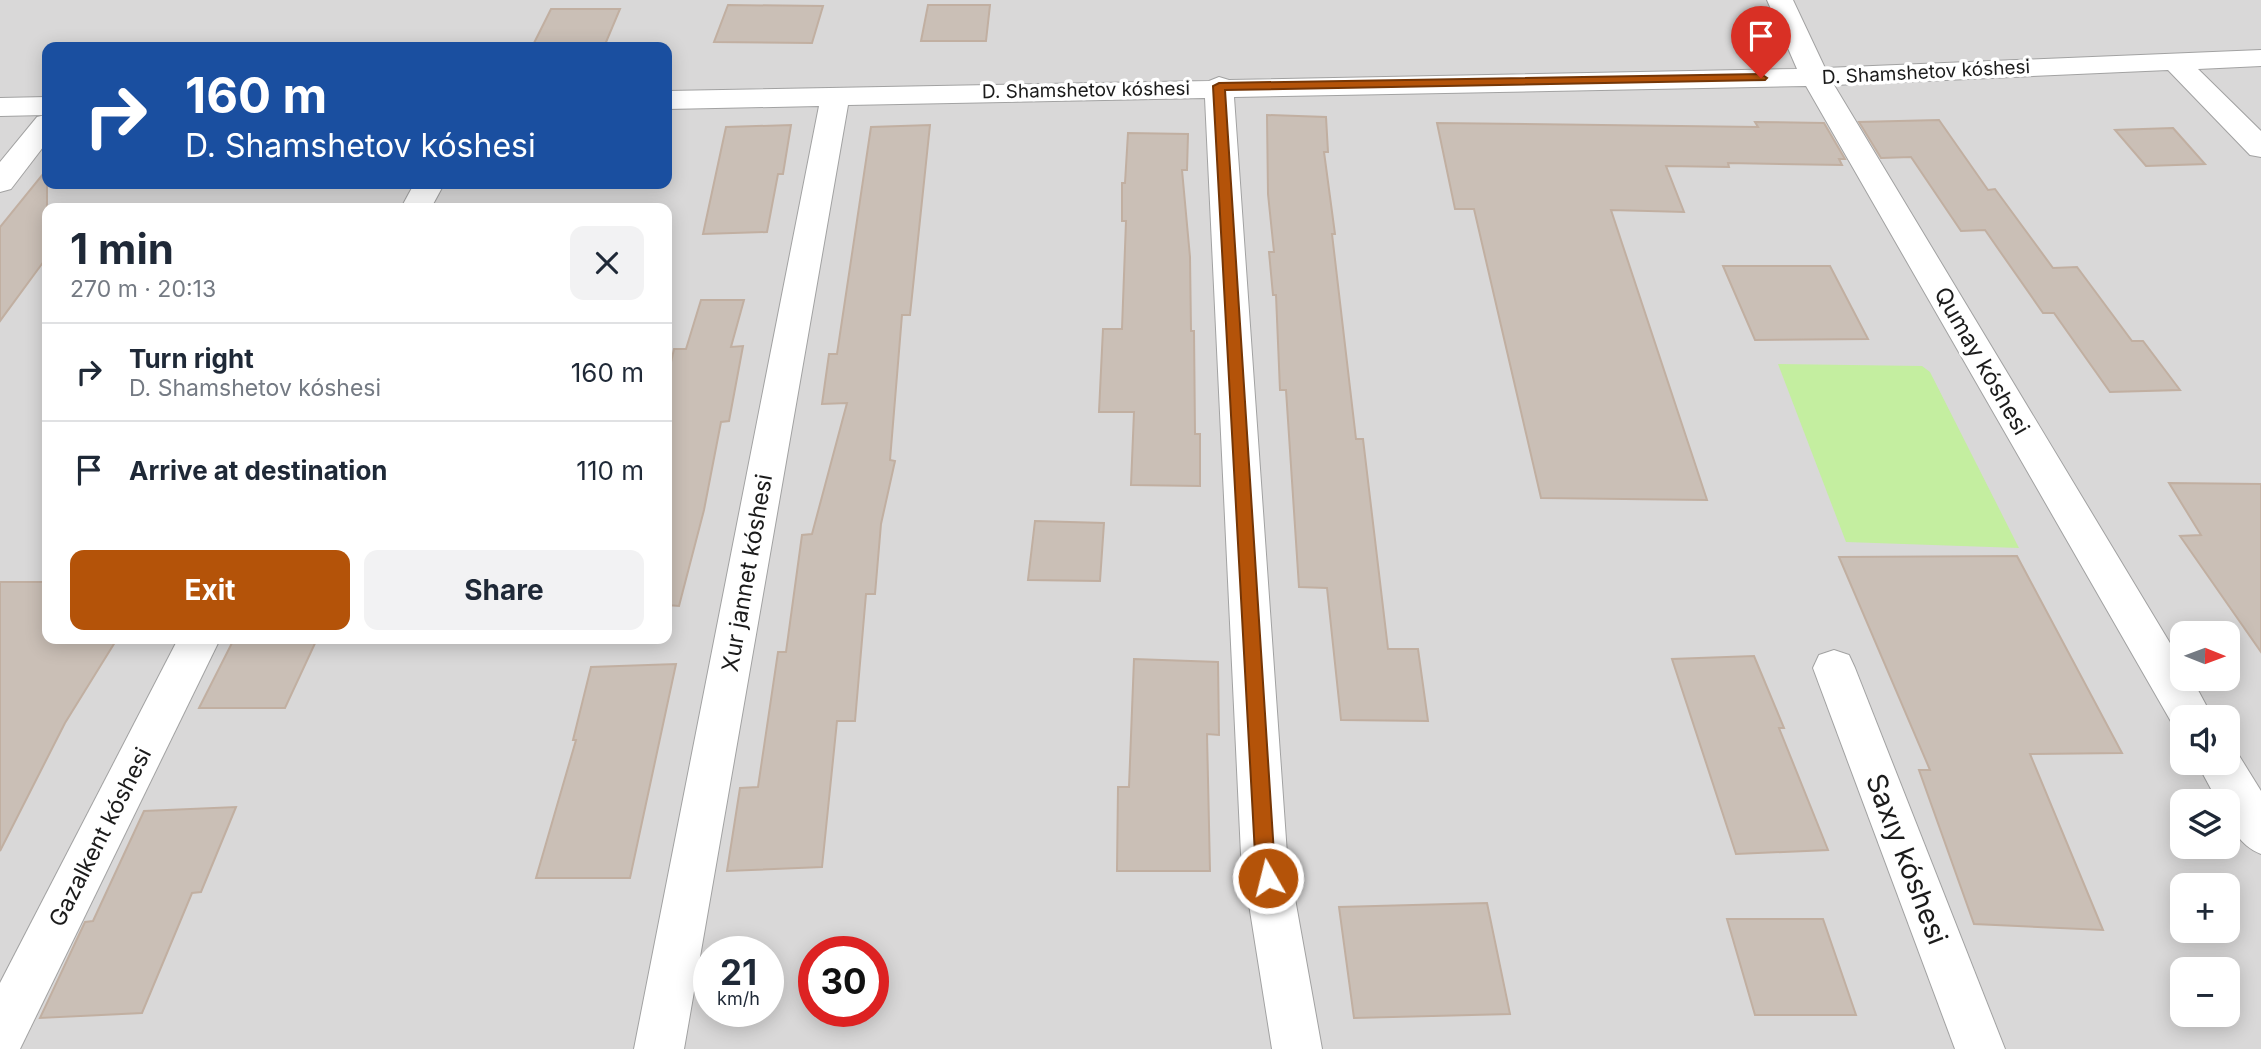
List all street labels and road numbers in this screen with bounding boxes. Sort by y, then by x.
street label: D. Shamshetov kóshesi [1821,55,2031,89]
street label: D. Shamshetov kóshesi [982,77,1190,103]
street label: Qumay kóshesi [1928,282,2036,440]
street label: Xur jannet kóshesi [716,472,778,674]
street label: Gazalkent kóshesi [43,743,157,931]
street label: Saxıy kóshesi [1859,769,1955,949]

